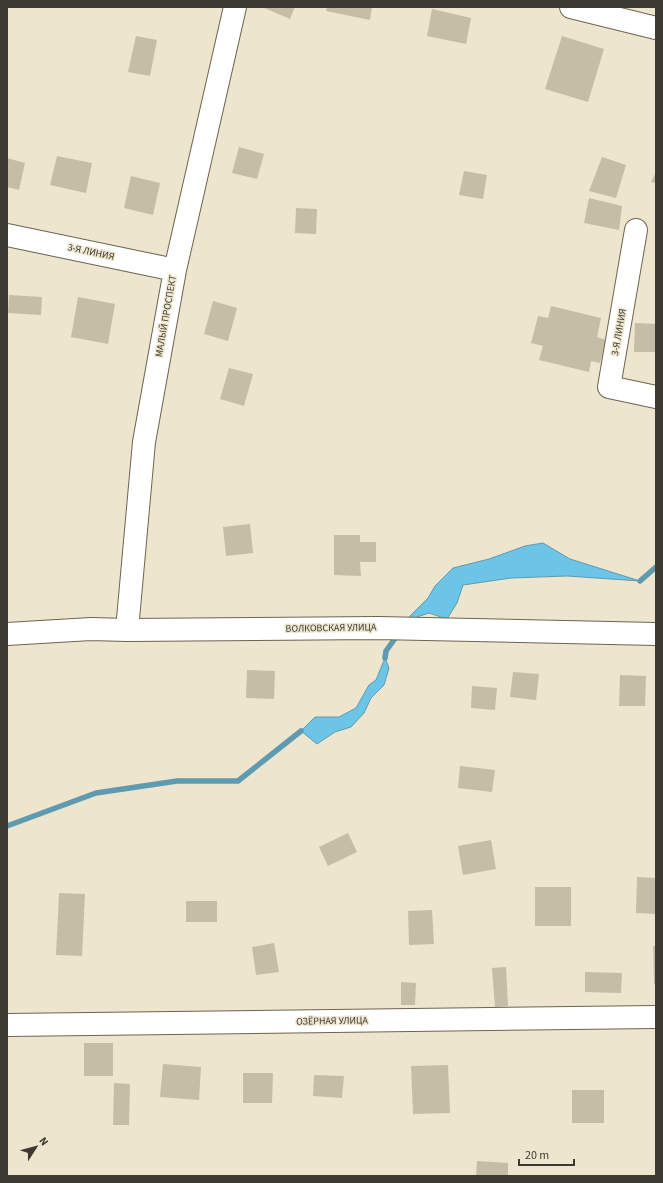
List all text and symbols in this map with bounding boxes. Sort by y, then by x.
street label: 3-Я ЛИНИЯ [66,240,116,264]
street label: МАЛЫЙ ПРОСПЕКТ [152,273,180,358]
street label: 3-Я ЛИНИЯ [608,307,630,357]
street label: ВОЛКОВСКАЯ УЛИЦА [285,620,377,636]
street label: ОЗЁРНАЯ УЛИЦА [296,1013,369,1029]
north arrow [16,1127,56,1167]
text: N [35,1134,52,1149]
scale bar [519,1141,574,1167]
text: 20 m [525,1147,549,1164]

